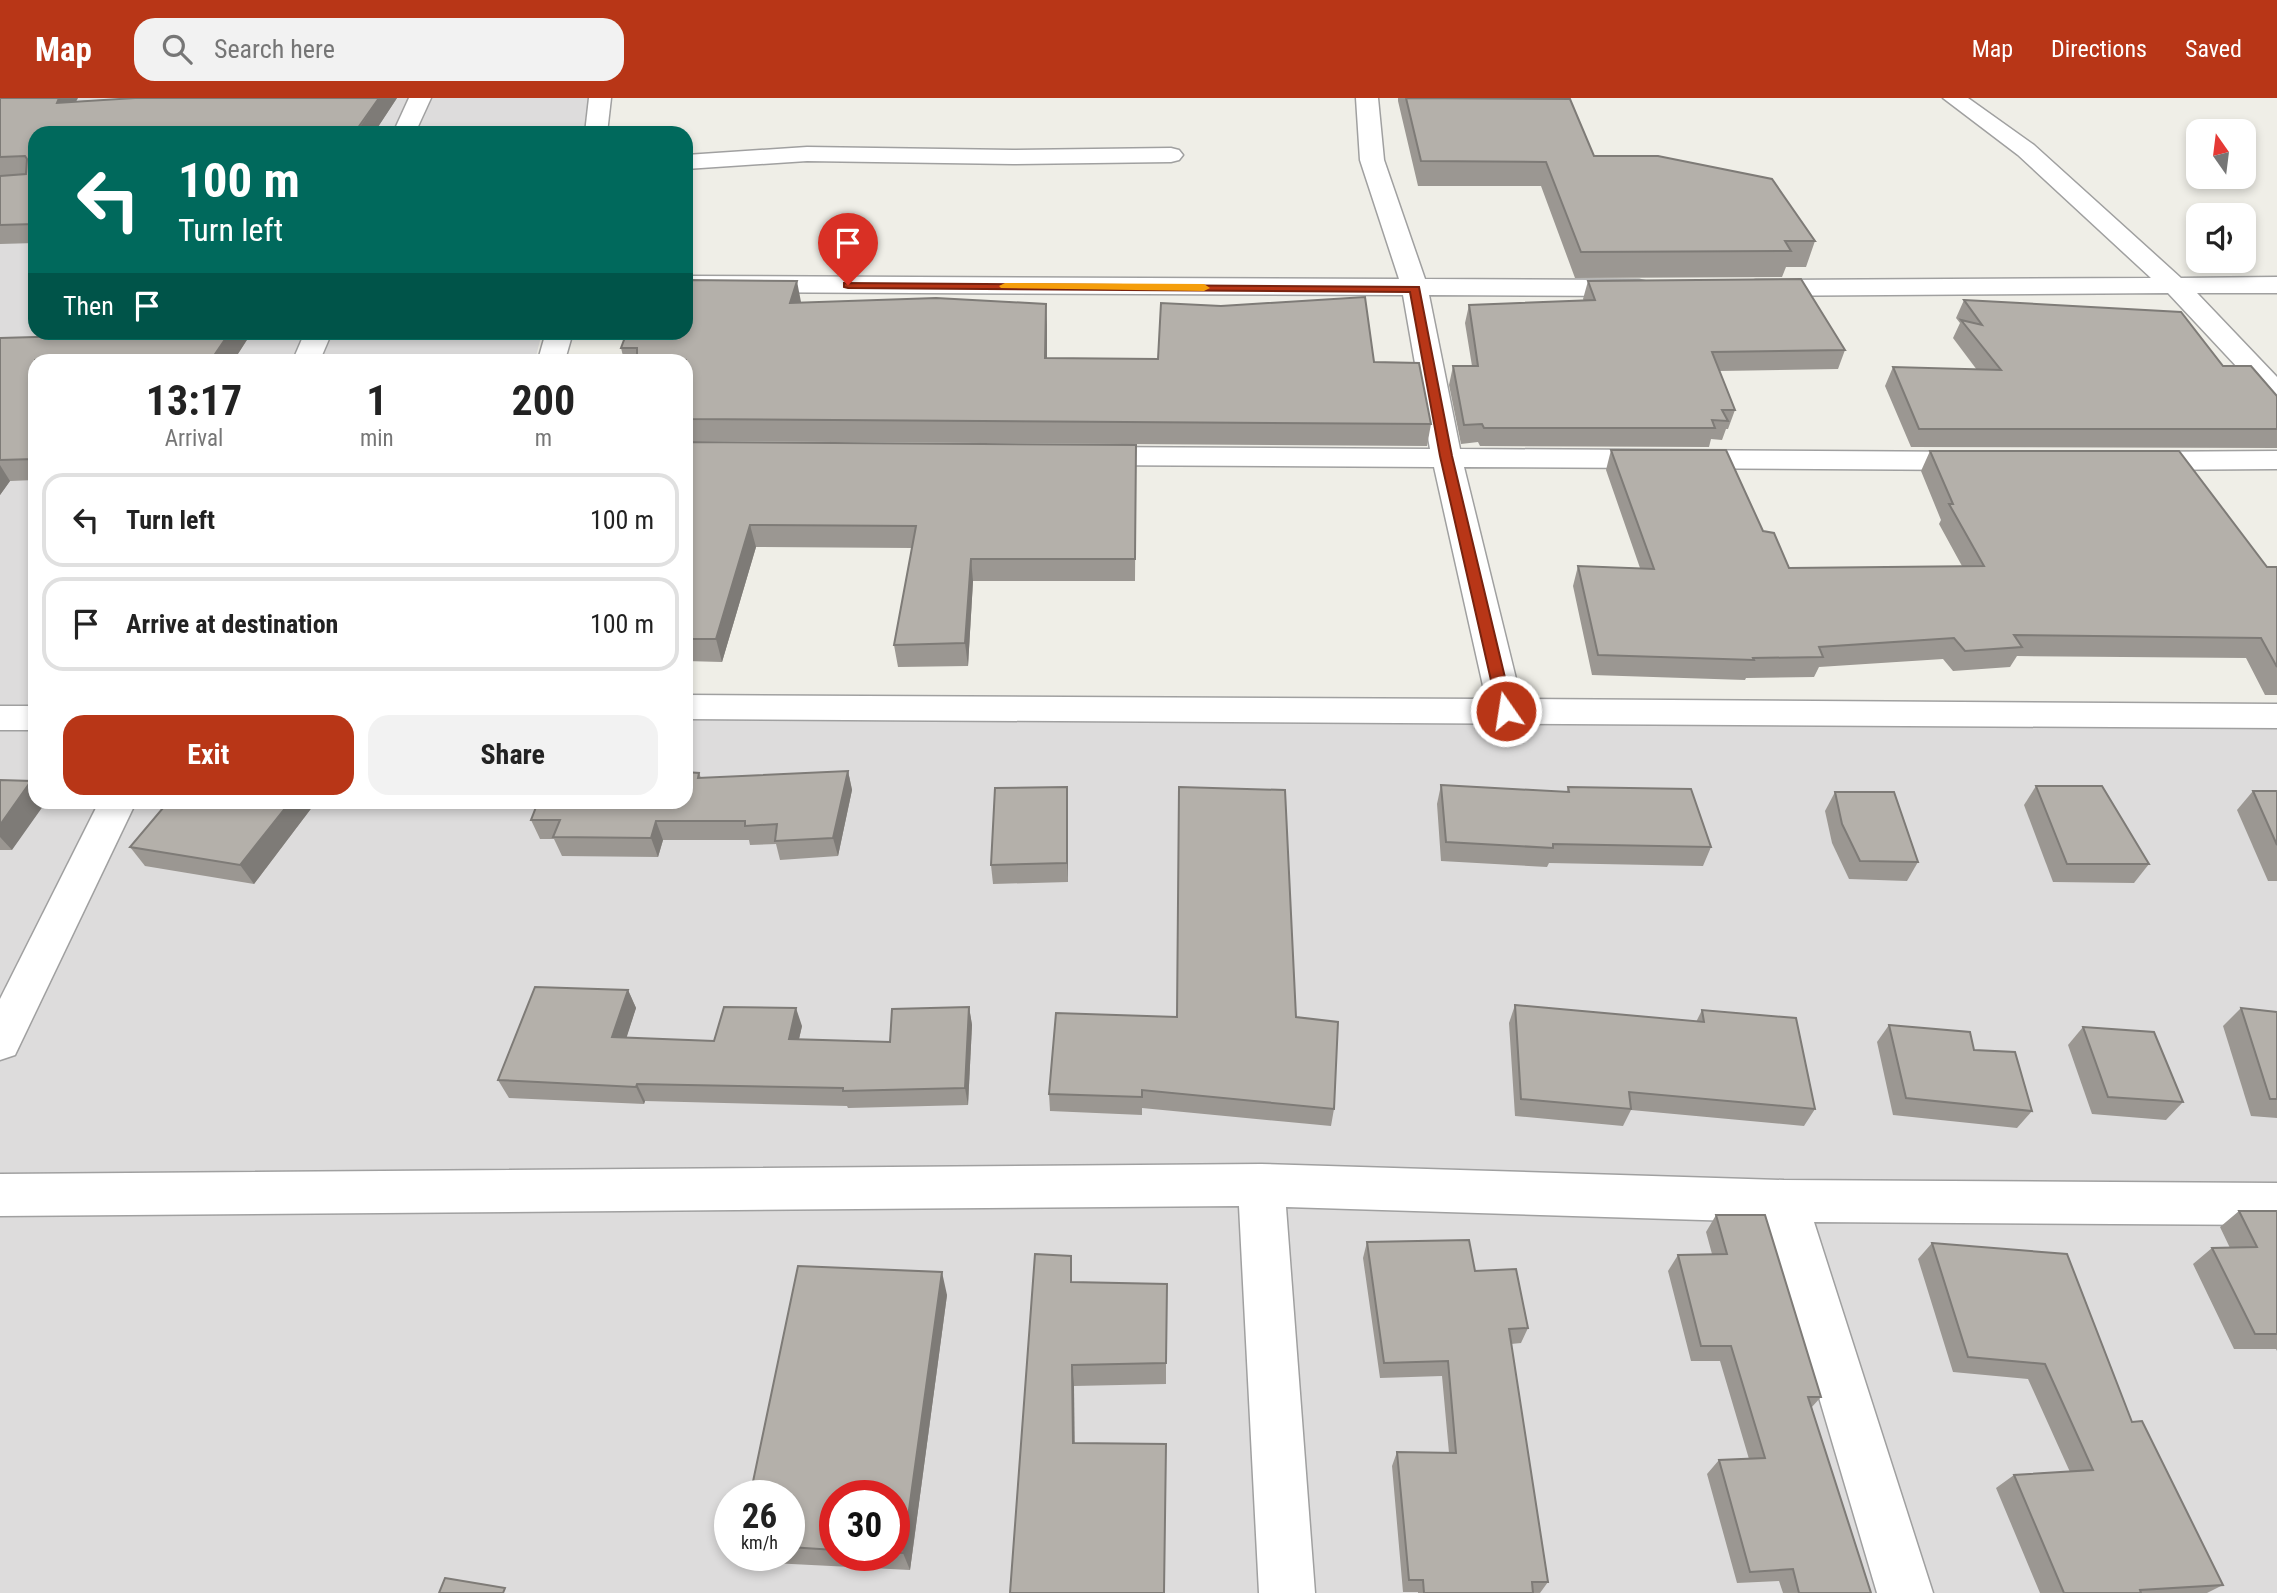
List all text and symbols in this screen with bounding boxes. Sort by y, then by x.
search box [134,18,624,81]
text: Map [35,30,92,69]
icon: search [158,30,196,68]
text: Search here [214,34,335,64]
text: Map [1972,35,2013,63]
text: Directions [2051,35,2147,63]
text: Saved [2185,35,2242,63]
north arrow [2186,119,2256,189]
map controls [2186,119,2256,273]
text: 100 m [178,152,300,209]
icon: left [63,154,154,245]
button: sound [2186,203,2256,273]
text: Turn left [178,211,283,249]
pin [818,213,878,285]
icon: arrive [829,224,867,262]
icon: arrive [128,287,166,325]
text: Then [63,291,114,321]
text: 13:17 [146,376,242,425]
text: 1 [366,376,387,425]
text: 200 [511,376,575,425]
text: Arrival [165,425,223,452]
text: min [360,425,394,452]
text: m [535,425,552,452]
icon: left [67,501,105,539]
text: Turn left [126,505,215,535]
text: 100 m [590,505,654,535]
icon: arrive [67,605,105,643]
text: Arrive at destination [126,609,338,639]
text: 100 m [590,609,654,639]
position arrow [1469,674,1543,748]
button: Exit [63,715,354,795]
button: Share [368,715,658,795]
speed limit sign: 30 [819,1480,910,1571]
text: 26 [742,1496,777,1537]
text: km/h [741,1532,778,1553]

